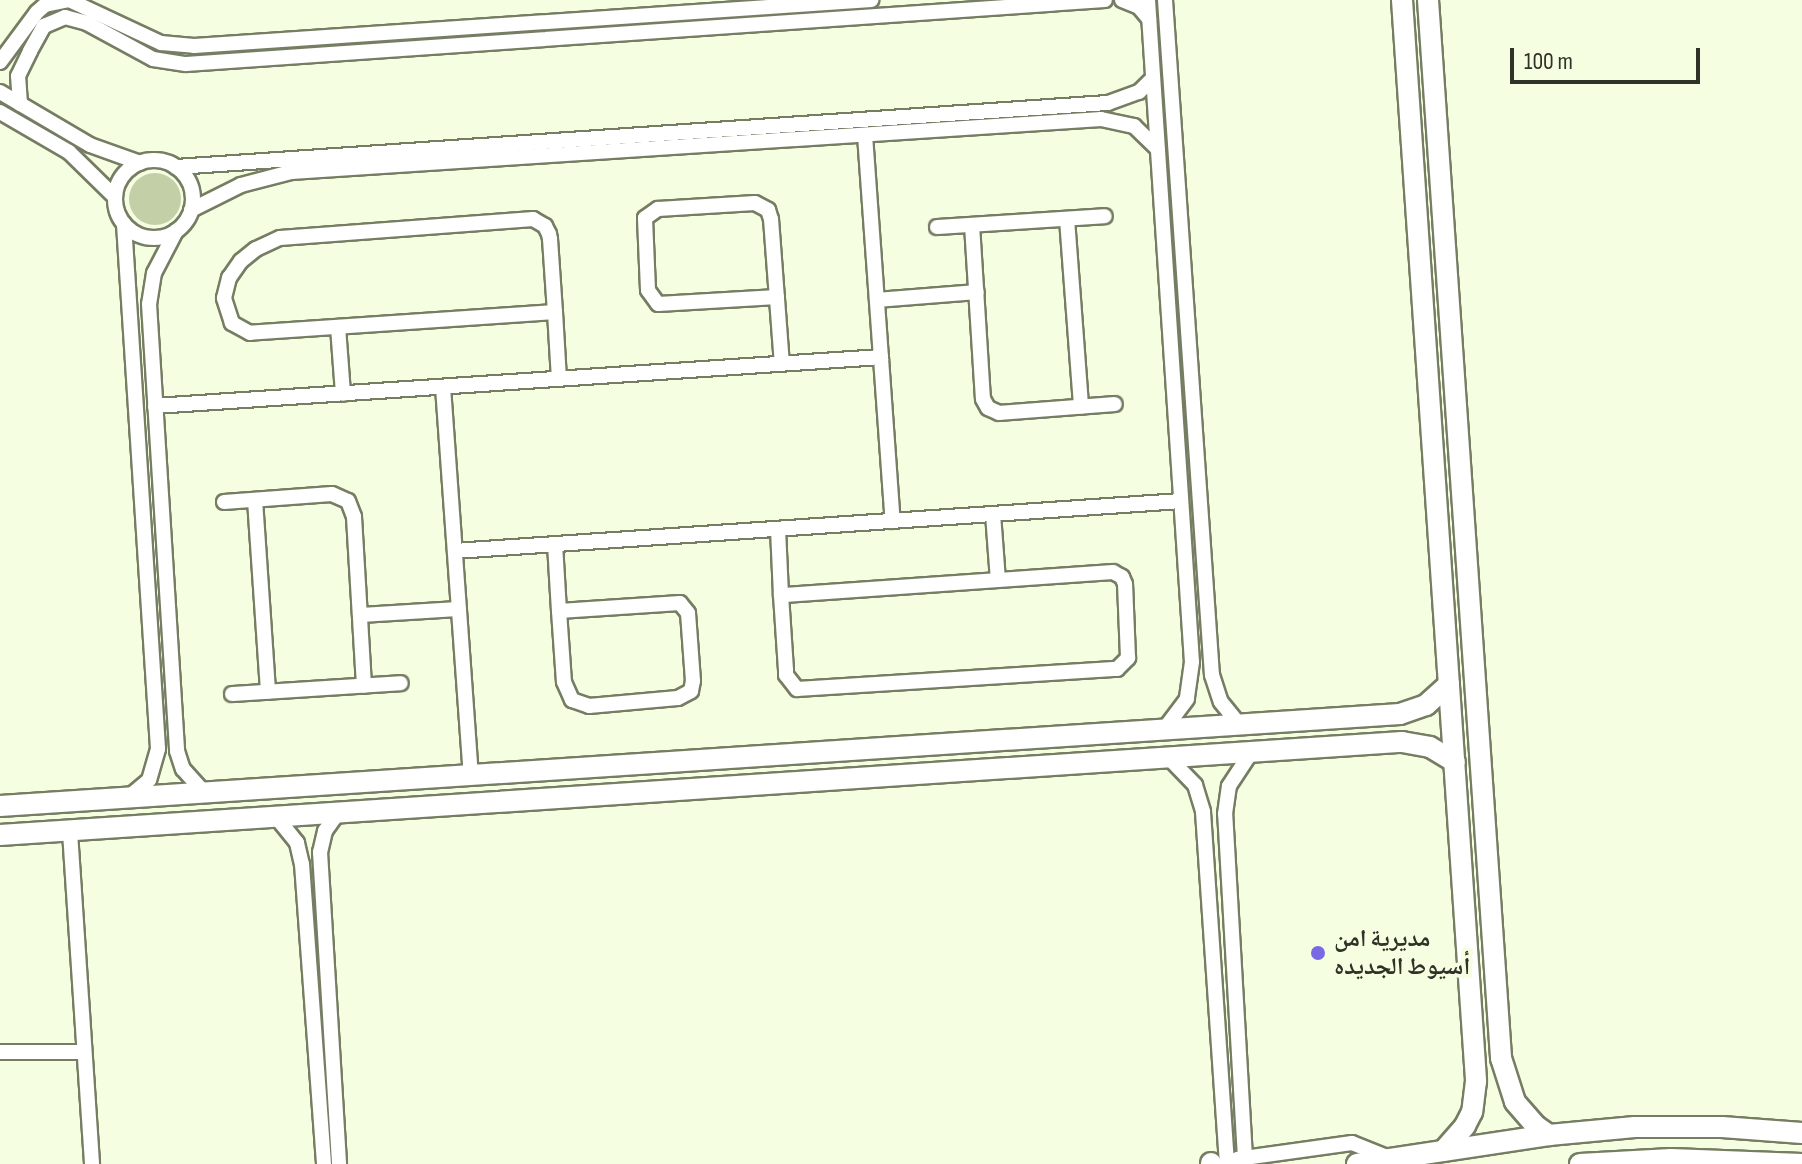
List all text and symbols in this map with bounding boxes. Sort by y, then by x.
scale bar [1514,32,1704,82]
text: 100 m [1524,47,1573,76]
place label: مديرية امن أسيوط الجديده [1334,925,1470,981]
marker: مديرية امن أسيوط الجديده [1309,944,1327,962]

